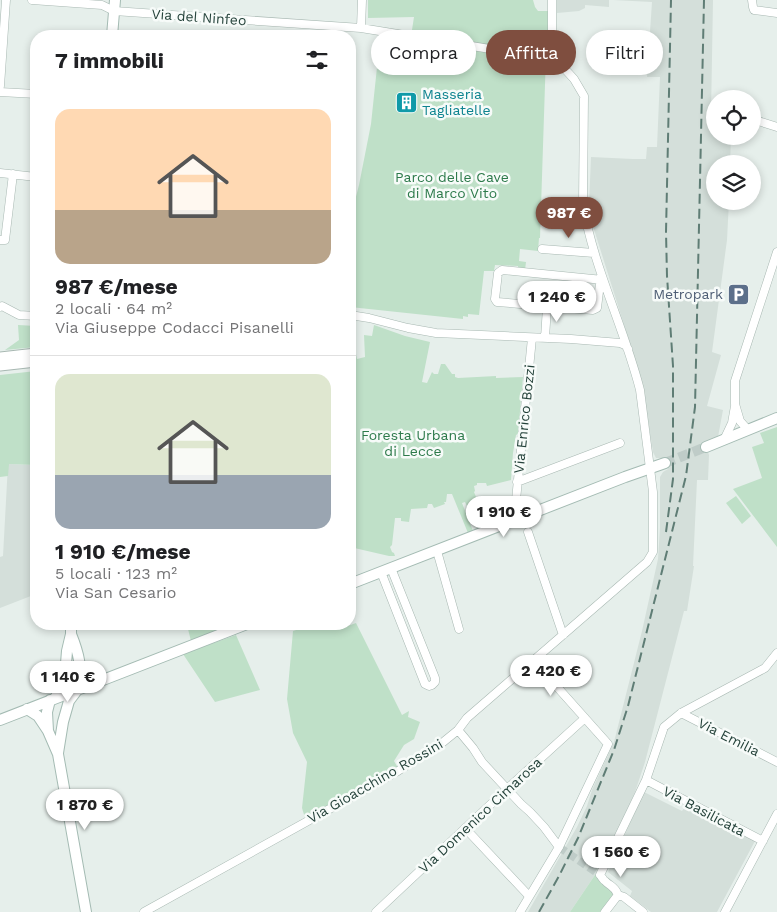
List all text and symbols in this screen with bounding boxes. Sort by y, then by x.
street label: Via del Ninfeo [151,6,247,28]
chip: Compra [371,30,476,75]
chip: Affitta [486,30,576,75]
chip: Filtri [586,30,663,75]
icon: filters [303,46,331,74]
text: 7 immobili [55,48,164,73]
place label: Masseria Tagliatelle [422,86,491,118]
building icon: Masseria Tagliatelle [394,90,418,114]
map controls [706,90,761,210]
button: locate [706,90,761,145]
icon: home [148,141,238,231]
button: layers [706,155,761,210]
park label: Parco delle Cave di Marco Vito [395,169,509,201]
pin: 987 € [534,196,604,239]
text: 987 € [547,203,591,222]
text: 987 €/mese [55,274,178,299]
pin: 1 240 € [511,280,603,323]
parking icon: Metropark [727,282,751,306]
place label: Metropark [653,286,723,302]
text: 1 240 € [528,287,586,306]
text: 2 locali · 64 m² [55,299,172,318]
text: Via Giuseppe Codacci Pisanelli [55,318,294,337]
street label: Via Enrico Bozzi [510,364,538,474]
icon: home [148,407,238,497]
park label: Foresta Urbana di Lecce [361,427,465,459]
pin: 1 910 € [458,496,550,538]
text: 1 910 € [477,502,531,521]
text: 1 910 €/mese [55,539,191,564]
text: 5 locali · 123 m² [55,564,177,583]
text: Via San Cesario [55,583,176,602]
pin: 2 420 € [505,654,597,697]
pin: 1 140 € [22,660,114,703]
text: 2 420 € [521,661,581,680]
text: 1 140 € [41,667,95,686]
street label: Via Emilia [695,715,763,759]
street label: Via Gioacchino Rossini [304,736,446,826]
street label: Via Domenico Cimarosa [415,754,545,876]
street label: Via Basilicata [660,783,748,839]
pin: 1 870 € [39,788,131,831]
text: 1 870 € [57,795,113,814]
pin: 1 560 € [575,836,667,878]
text: 1 560 € [593,842,649,861]

